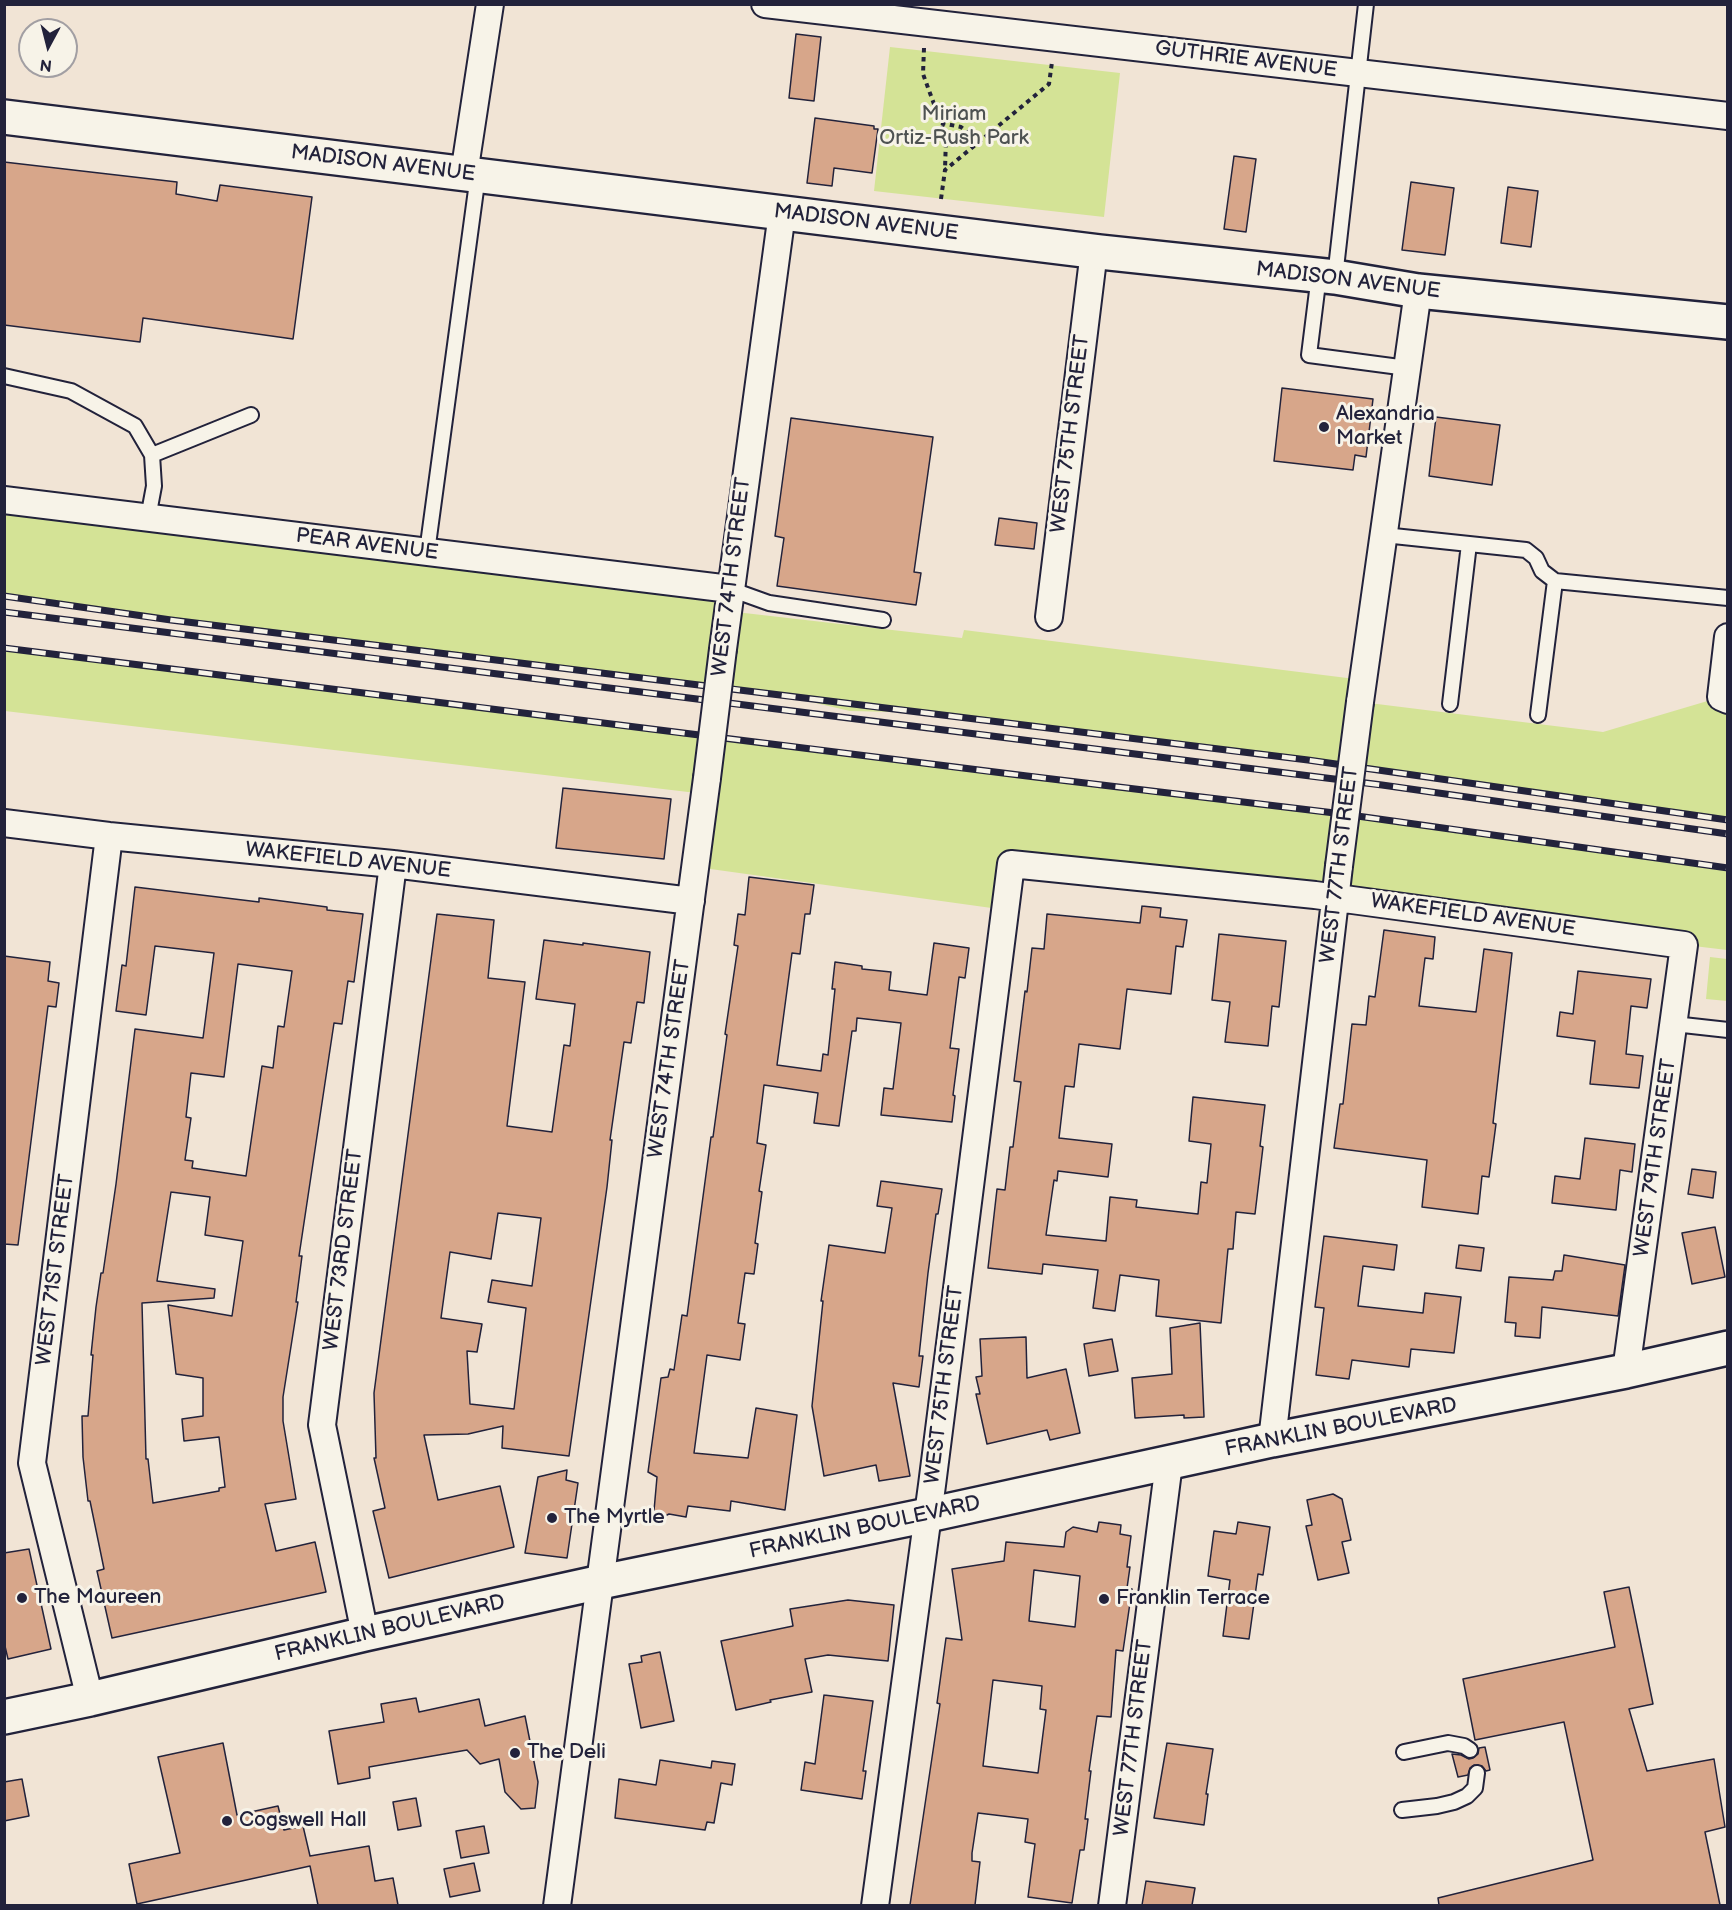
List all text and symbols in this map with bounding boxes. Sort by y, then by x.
north arrow [18,18,78,78]
street label: GUTHRIE AVENUE [1154,36,1338,84]
text: N [39,54,53,75]
park label: Miriam Ortiz-Rush Park [879,102,1029,152]
street label: MADISON AVENUE [289,140,477,188]
street label: MADISON AVENUE [772,199,960,247]
street label: MADISON AVENUE [1254,257,1442,305]
street label: WEST 75TH STREET [1046,333,1096,535]
place label: Alexandria Market [1336,402,1435,452]
marker: Alexandria Market [1317,420,1331,434]
street label: WEST 74TH STREET [707,476,757,678]
street label: PEAR AVENUE [294,524,440,566]
street label: WEST 77TH STREET [1315,765,1365,965]
street label: WAKEFIELD AVENUE [244,838,452,884]
street label: WAKEFIELD AVENUE [1369,889,1577,943]
street label: WEST 74TH STREET [644,958,696,1160]
street label: WEST 79TH STREET [1630,1057,1682,1259]
street label: WEST 73RD STREET [319,1148,369,1352]
street label: WEST 71ST STREET [32,1173,80,1367]
street label: WEST 75TH STREET [920,1284,970,1486]
street label: FRANKLIN BOULEVARD [1223,1393,1459,1463]
street label: FRANKLIN BOULEVARD [747,1491,983,1565]
place label: The Myrtle [564,1505,665,1531]
marker: The Myrtle [545,1511,559,1525]
place label: The Maureen [34,1585,161,1611]
place label: Franklin Terrace [1116,1586,1270,1612]
street label: FRANKLIN BOULEVARD [272,1590,508,1668]
marker: The Maureen [15,1591,29,1605]
marker: Franklin Terrace [1097,1592,1111,1606]
street label: WEST 77TH STREET [1109,1638,1159,1838]
place label: The Deli [527,1740,606,1766]
marker: The Deli [508,1746,522,1760]
place label: Cogswell Hall [239,1808,366,1834]
marker: Cogswell Hall [220,1814,234,1828]

